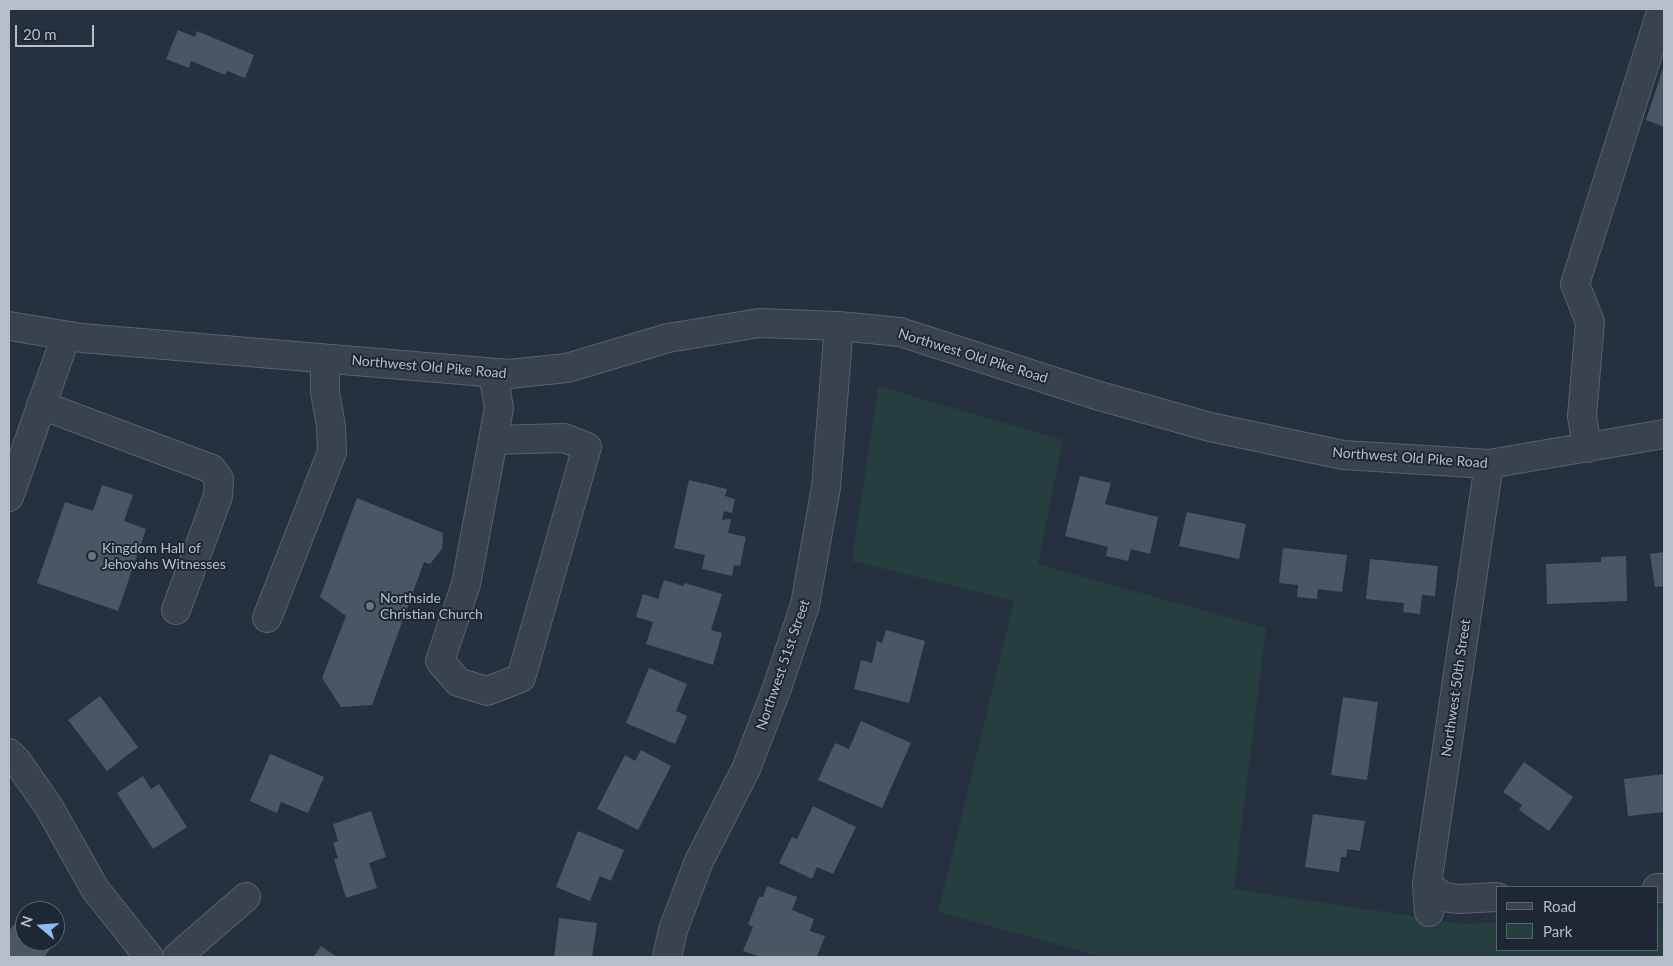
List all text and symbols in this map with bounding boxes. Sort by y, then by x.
scale bar [18,15,96,47]
text: 20 m [23,25,57,43]
street label: Northwest Old Pike Road [896,325,1050,387]
street label: Northwest Old Pike Road [351,352,507,382]
street label: Northwest Old Pike Road [1332,444,1488,472]
place label: Kingdom Hall of Jehovahs Witnesses [102,540,226,572]
marker: Kingdom Hall of Jehovahs Witnesses [86,550,98,562]
place label: Northside Christian Church [380,590,483,622]
street label: Northwest 51st Street [753,597,813,733]
marker: Northside Christian Church [364,600,376,612]
street label: Northwest 50th Street [1438,618,1474,758]
legend [1496,886,1658,951]
text: Road [1543,897,1576,915]
north arrow [15,901,65,951]
text: N [16,914,36,929]
text: Park [1543,922,1572,940]

